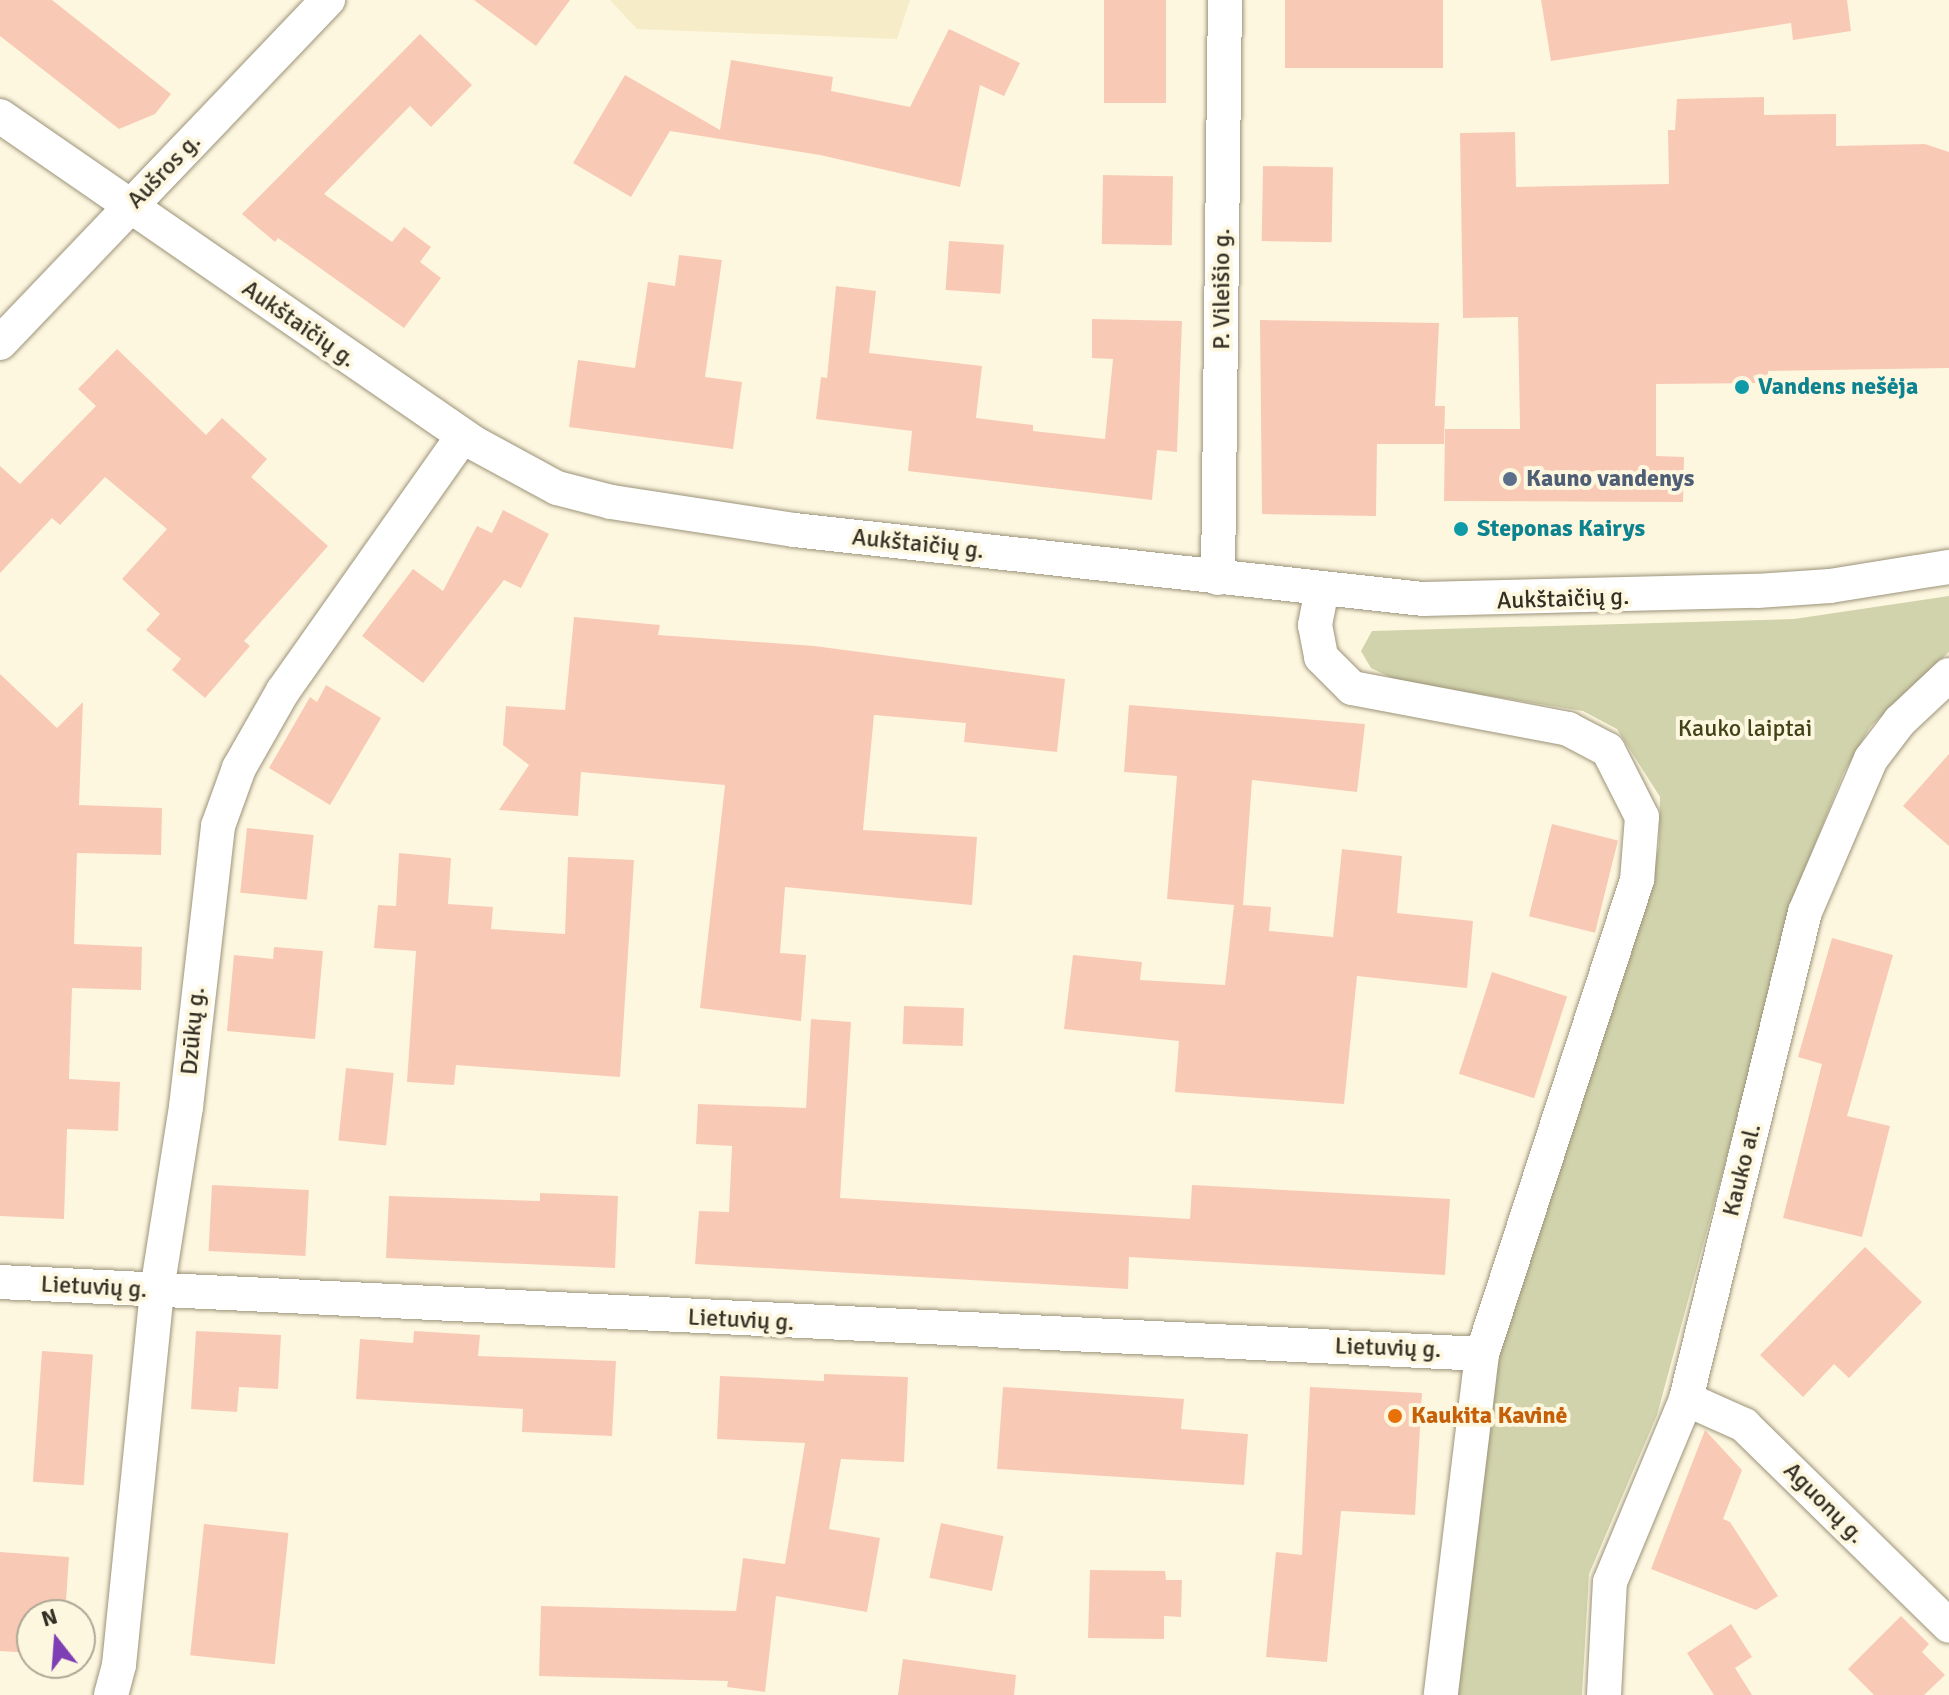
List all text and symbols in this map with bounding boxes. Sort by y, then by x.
street label: Aušros g. [121,127,207,215]
street label: P. Vileišio g. [1208,228,1236,350]
street label: Aukštaičių g. [236,274,362,374]
place label: Vandens nešėja [1758,373,1918,401]
marker: Vandens nešėja [1733,378,1751,396]
place label: Kauno vandenys [1526,465,1694,493]
marker: Kauno vandenys [1501,470,1519,488]
place label: Steponas Kairys [1477,515,1645,543]
marker: Steponas Kairys [1452,520,1470,538]
street label: Aukštaičių g. [851,523,985,565]
street label: Aukštaičių g. [1496,582,1630,616]
park label: Kauko laiptai [1678,715,1812,743]
street label: Dzūkų g. [175,986,211,1076]
street label: Kauko al. [1717,1121,1767,1219]
street label: Lietuvių g. [40,1270,148,1304]
street label: Lietuvių g. [687,1303,795,1337]
street label: Lietuvių g. [1334,1332,1442,1364]
place label: Kaukita Kavinė [1411,1402,1567,1430]
marker: Kaukita Kavinė [1386,1407,1404,1425]
street label: Aguonų g. [1777,1456,1871,1550]
north arrow [16,1599,96,1679]
text: N [38,1602,61,1633]

